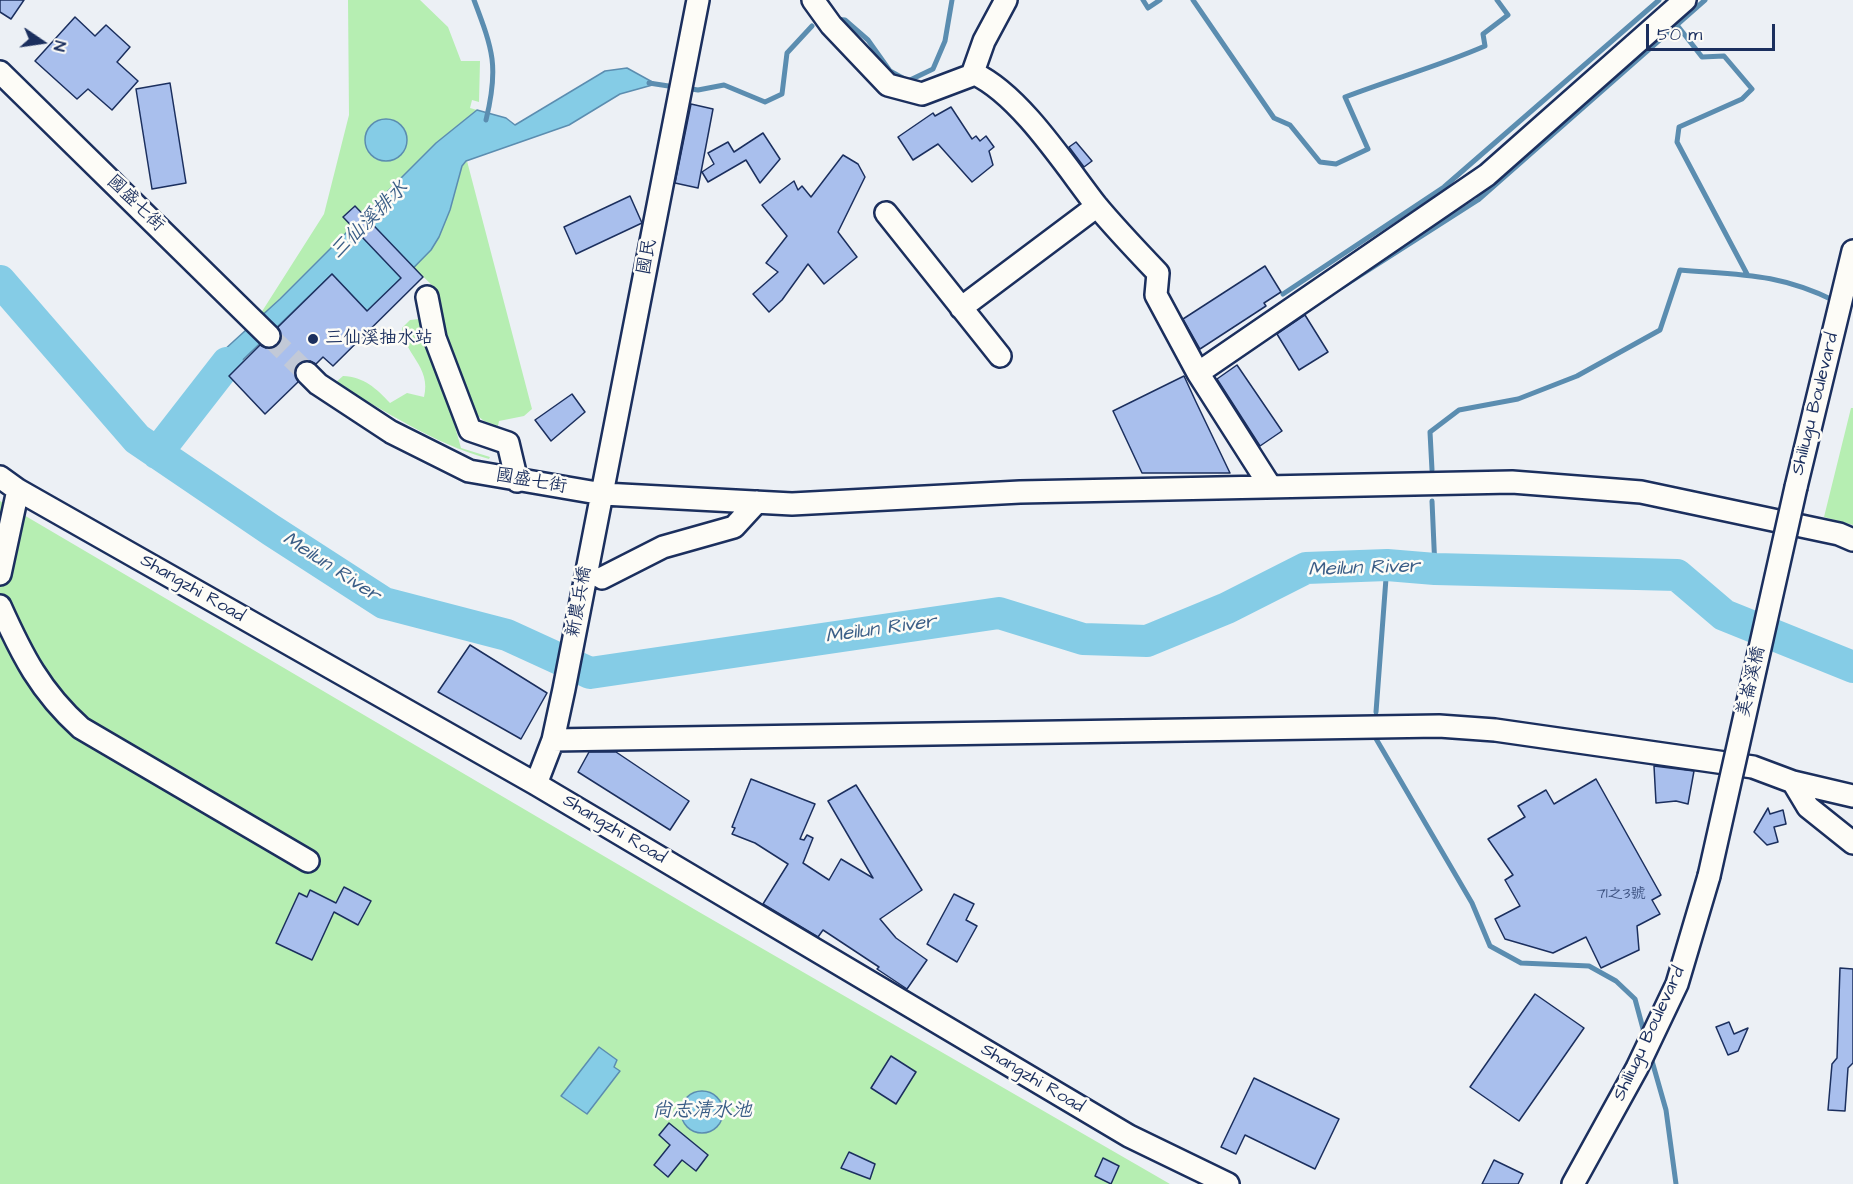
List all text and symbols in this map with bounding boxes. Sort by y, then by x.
north arrow [12,12,72,72]
scale bar [1649,12,1778,50]
text: 50 m [1657,22,1702,47]
text: N [48,39,71,53]
street label: 國盛七街 [102,171,168,237]
water label: 三仙溪排水 [326,177,414,265]
street label: 國民 [634,237,662,277]
place label: 三仙溪抽水站 [325,328,433,350]
street label: Shiliugu Boulevard [1788,331,1844,477]
marker: 三仙溪抽水站 [306,332,320,346]
street label: 國盛七街 [494,465,568,499]
water label: Meilun River [278,528,384,608]
street label: Shangzhi Road [136,550,248,628]
water label: Meilun River [1308,555,1420,583]
street label: 新農兵橋 [563,565,597,639]
water label: Meilun River [824,610,938,650]
street label: 美崙溪橋 [1733,644,1771,720]
street label: Shangzhi Road [558,791,670,869]
house number: 71之3號 [1597,886,1645,904]
street label: Shiliugu Boulevard [1609,963,1691,1105]
street label: Shangzhi Road [976,1040,1088,1118]
water label: 尚志清水池 [652,1100,752,1124]

